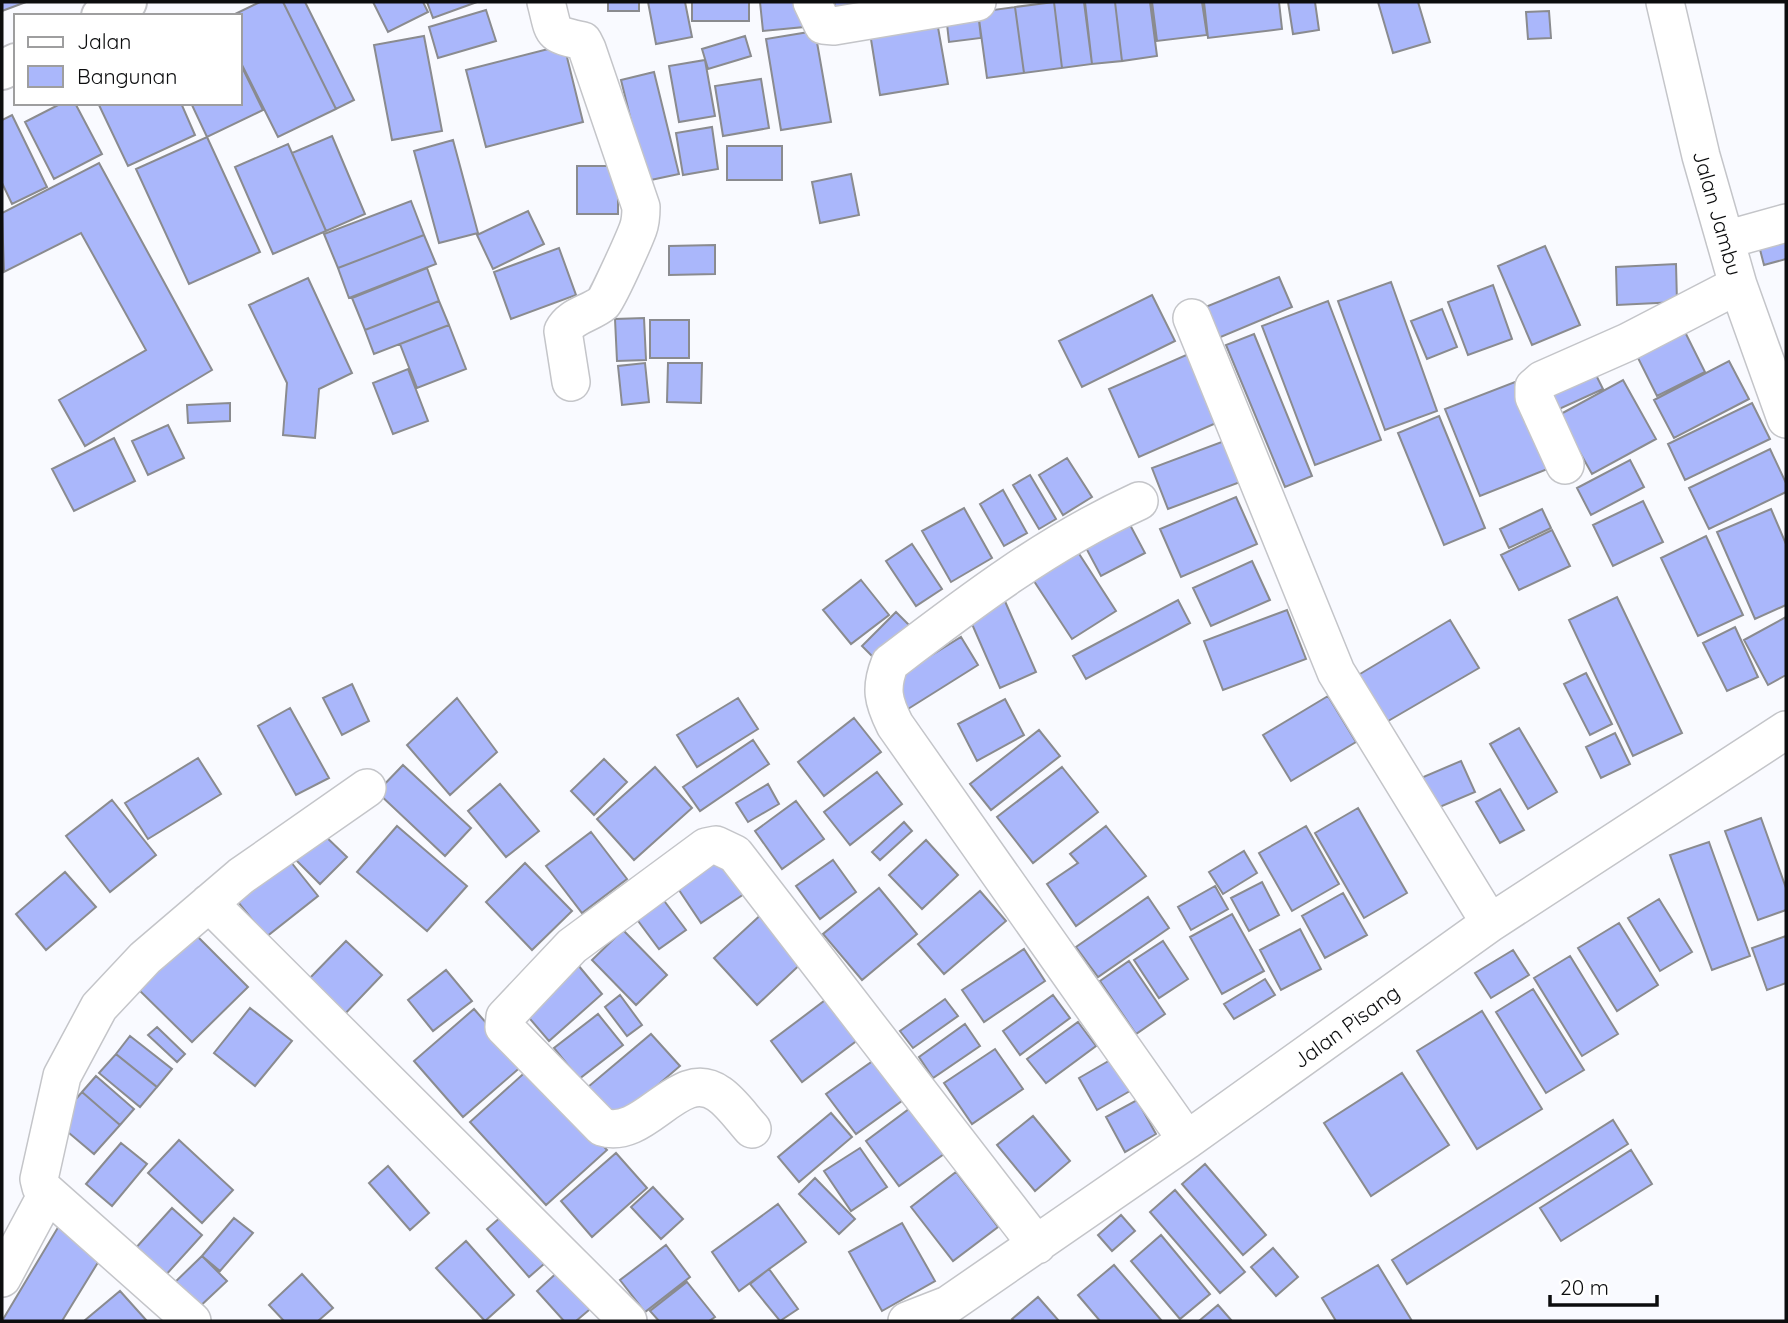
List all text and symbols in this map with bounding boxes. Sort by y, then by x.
legend [14,14,242,105]
text: Jalan [77,28,131,54]
text: Bangunan [77,63,177,89]
street label: Jalan Jambu [1688,148,1748,278]
street label: Jalan Pisang [1288,979,1404,1073]
scale bar [1550,1264,1657,1308]
text: 20 m [1560,1274,1609,1300]

